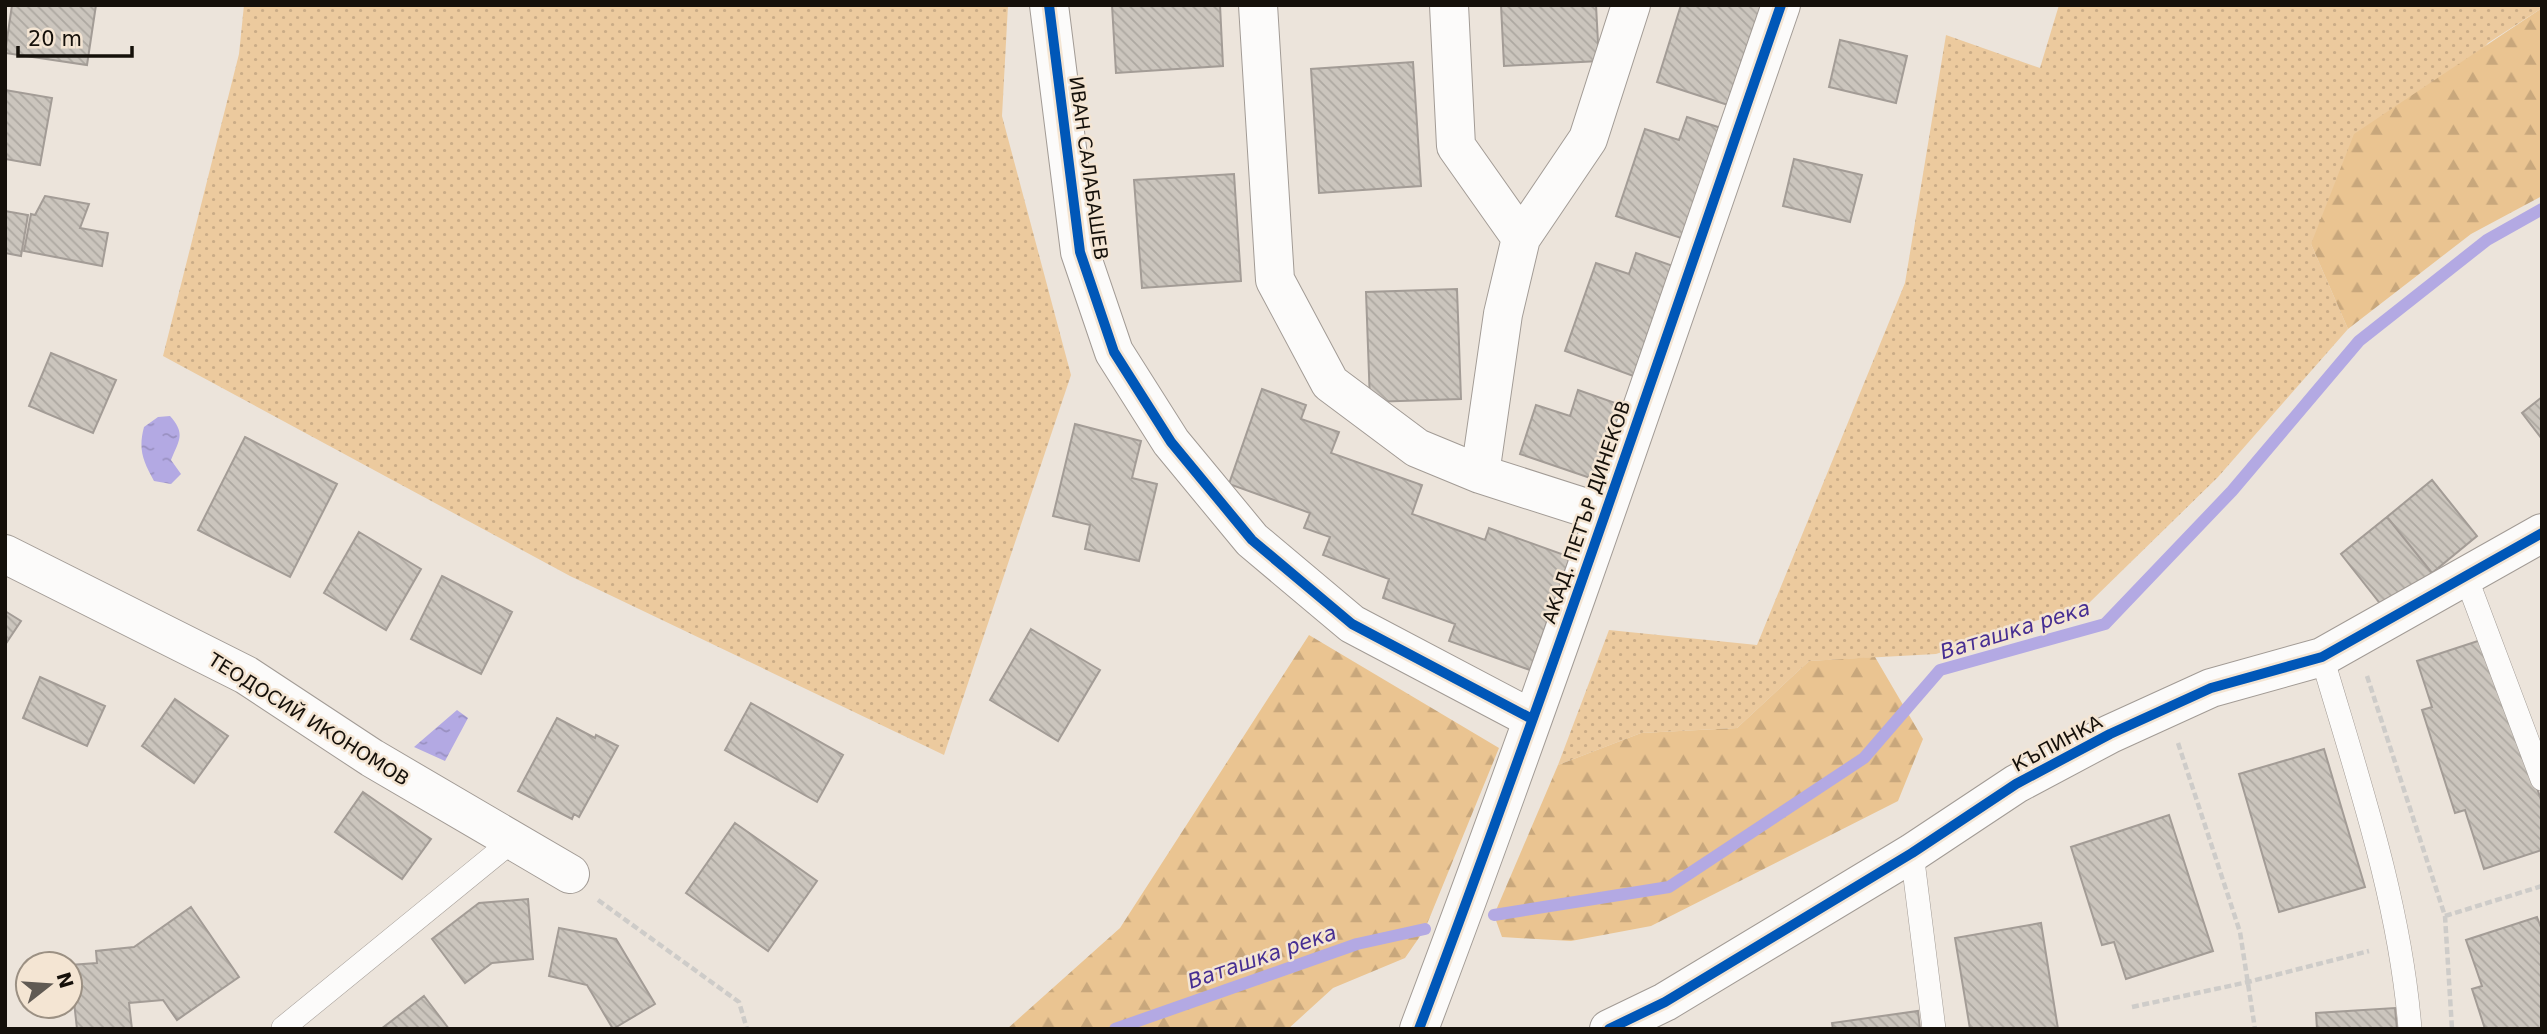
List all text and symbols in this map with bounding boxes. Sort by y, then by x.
scale bar [18,14,131,58]
text: 20 m [28,27,82,51]
street label: ИВАН САЛАБАШЕВ [1065,75,1113,261]
street label: АКАД. ПЕТЪР ДИНЕКОВ [1537,398,1635,626]
water label: Ваташка река [1937,596,2093,664]
street label: ТЕОДОСИЙ ИКОНОМОВ [204,648,413,790]
street label: КЪПИНКА [2008,710,2106,776]
water label: Ваташка река [1185,920,1339,994]
north arrow [14,950,84,1020]
text: N [52,969,78,991]

